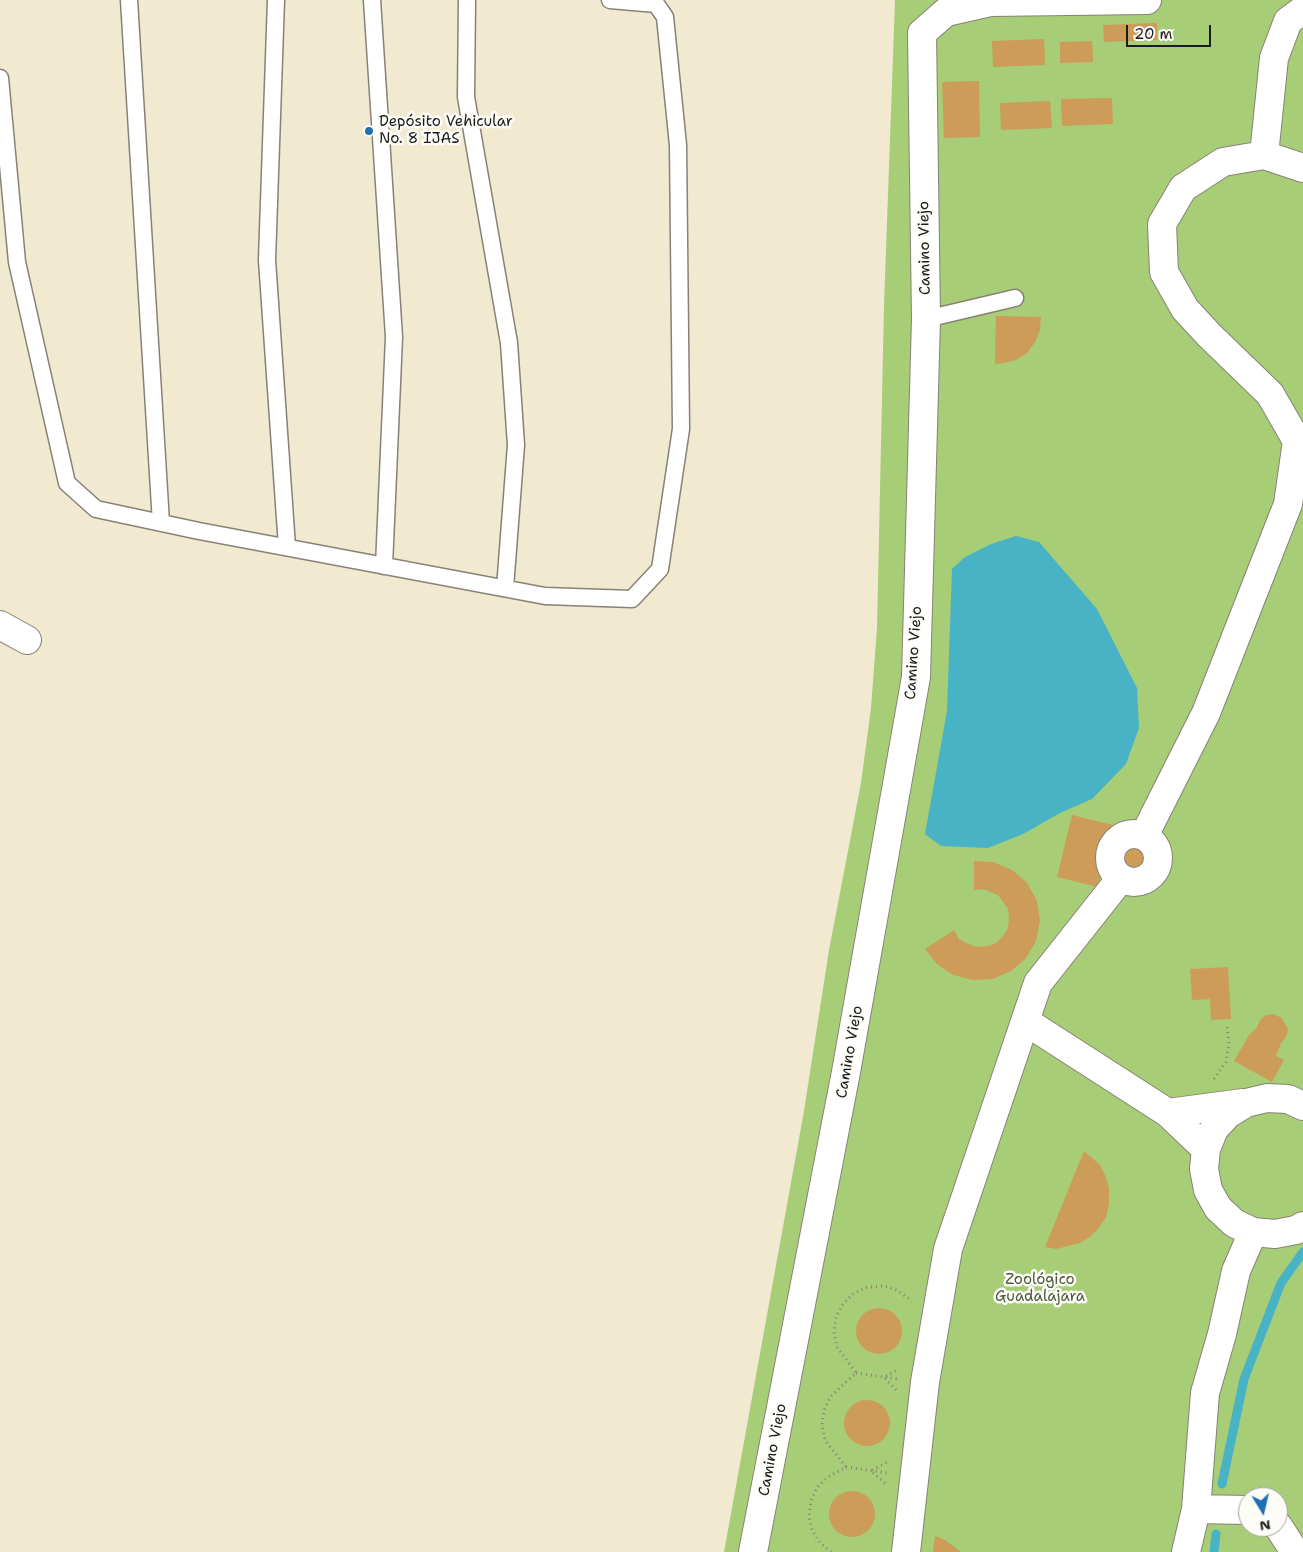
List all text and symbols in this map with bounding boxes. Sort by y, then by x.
scale bar [1128,15,1213,47]
text: 20 m [1134,24,1173,44]
place label: Depósito Vehicular No. 8 IJAS [379,113,513,148]
marker: Depósito Vehicular No. 8 IJAS [363,125,375,137]
street label: Camino Viejo [915,201,935,295]
street label: Camino Viejo [902,606,926,700]
street label: Camino Viejo [833,1004,867,1100]
park label: Zoológico Guadalajara [995,1271,1085,1306]
street label: Camino Viejo [755,1402,791,1498]
north arrow [1238,1487,1288,1537]
text: N [1258,1516,1272,1536]

